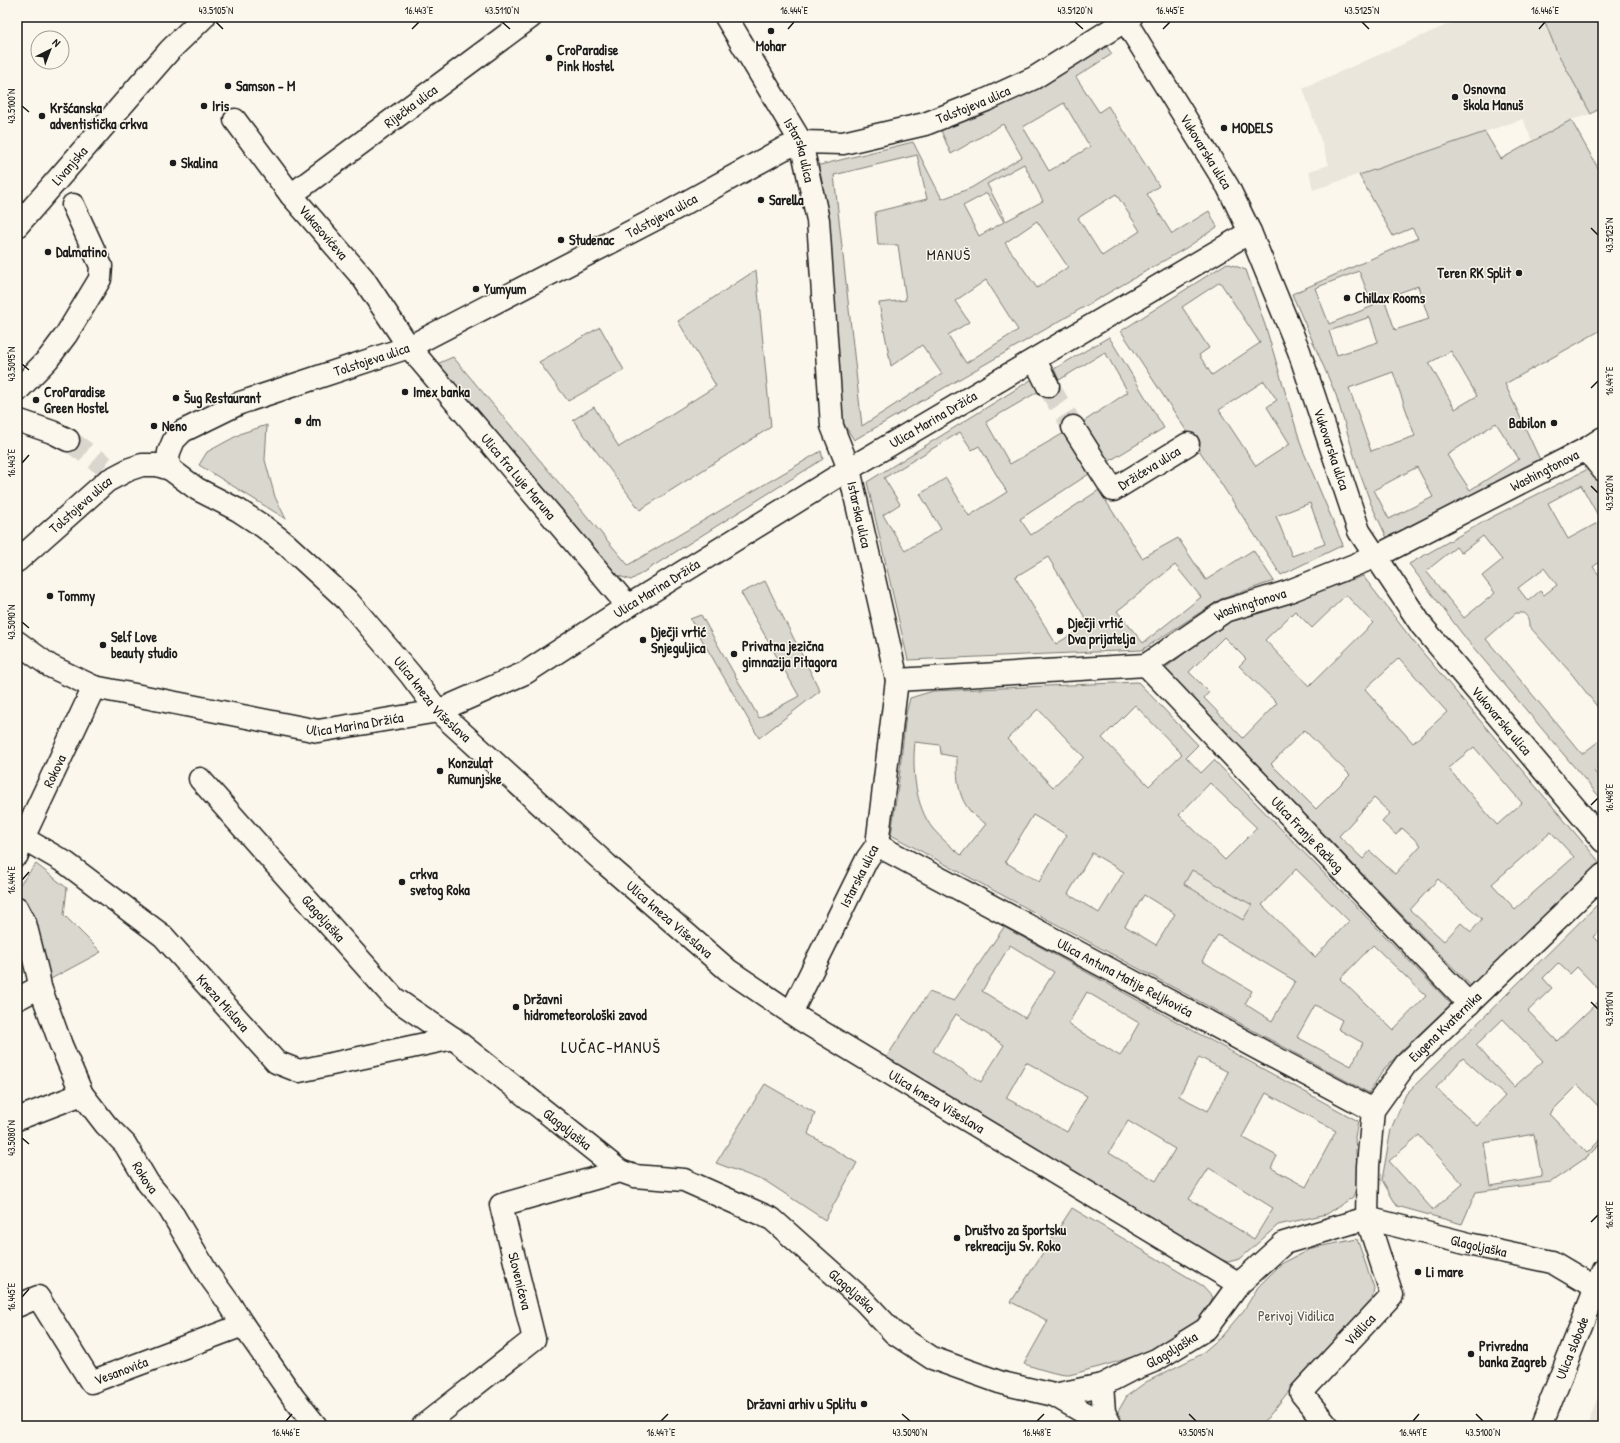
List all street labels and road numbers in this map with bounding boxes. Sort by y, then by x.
street label: Riječka ulica [380,80,441,132]
street label: Tolstojeva ulica [933,80,1013,128]
street label: Vukovarska ulica [1176,110,1237,193]
street label: Istarska ulica [780,114,820,185]
street label: Livanjska [47,141,92,189]
street label: Tolstojeva ulica [622,188,701,242]
street label: Vukasovićeva [295,201,353,264]
street label: Tolstojeva ulica [331,337,412,380]
street label: Ulica Marina Držića [886,385,980,452]
street label: Vukovarska ulica [1310,406,1355,493]
street label: Ulica fra Luje Maruna [477,429,561,524]
street label: Držićeva ulica [1114,441,1184,494]
street label: Washingtonova [1507,444,1582,495]
street label: Tolstojeva ulica [45,470,115,537]
street label: Istarska ulica [843,479,877,550]
street label: Ulica Marina Držića [610,554,704,622]
street label: Washingtonova [1210,583,1289,625]
street label: Ulica kneza Višeslava [390,652,476,746]
street label: Vukovarska ulica [1467,682,1537,759]
street label: Ulica Marina Držića [304,707,405,740]
street label: Rokova [38,751,70,791]
street label: Ulica Franje Račkog [1267,792,1349,877]
street label: Istarska ulica [835,841,883,910]
street label: Ulica kneza Višeslava [623,876,718,962]
street label: Glagoljaška [298,890,350,946]
street label: Ulica Antuna Matije Reljkovića [1054,933,1197,1021]
street label: Kneza Mislava [193,970,255,1036]
street label: Eugena Kvaternika [1404,987,1485,1066]
street label: Ulica kneza Višeslava [885,1065,989,1138]
street label: Glagoljaška [539,1103,596,1154]
street label: Rokova [128,1158,163,1198]
street label: Glagoljaška [1449,1230,1509,1261]
street label: Slovenićeva [504,1250,537,1312]
street label: Glagoljaška [825,1264,880,1317]
street label: Vidilica [1340,1309,1379,1350]
street label: Ulica slobode [1551,1313,1593,1382]
street label: Glagoljaška [1143,1326,1201,1372]
street label: Vesanovića [91,1351,151,1389]

